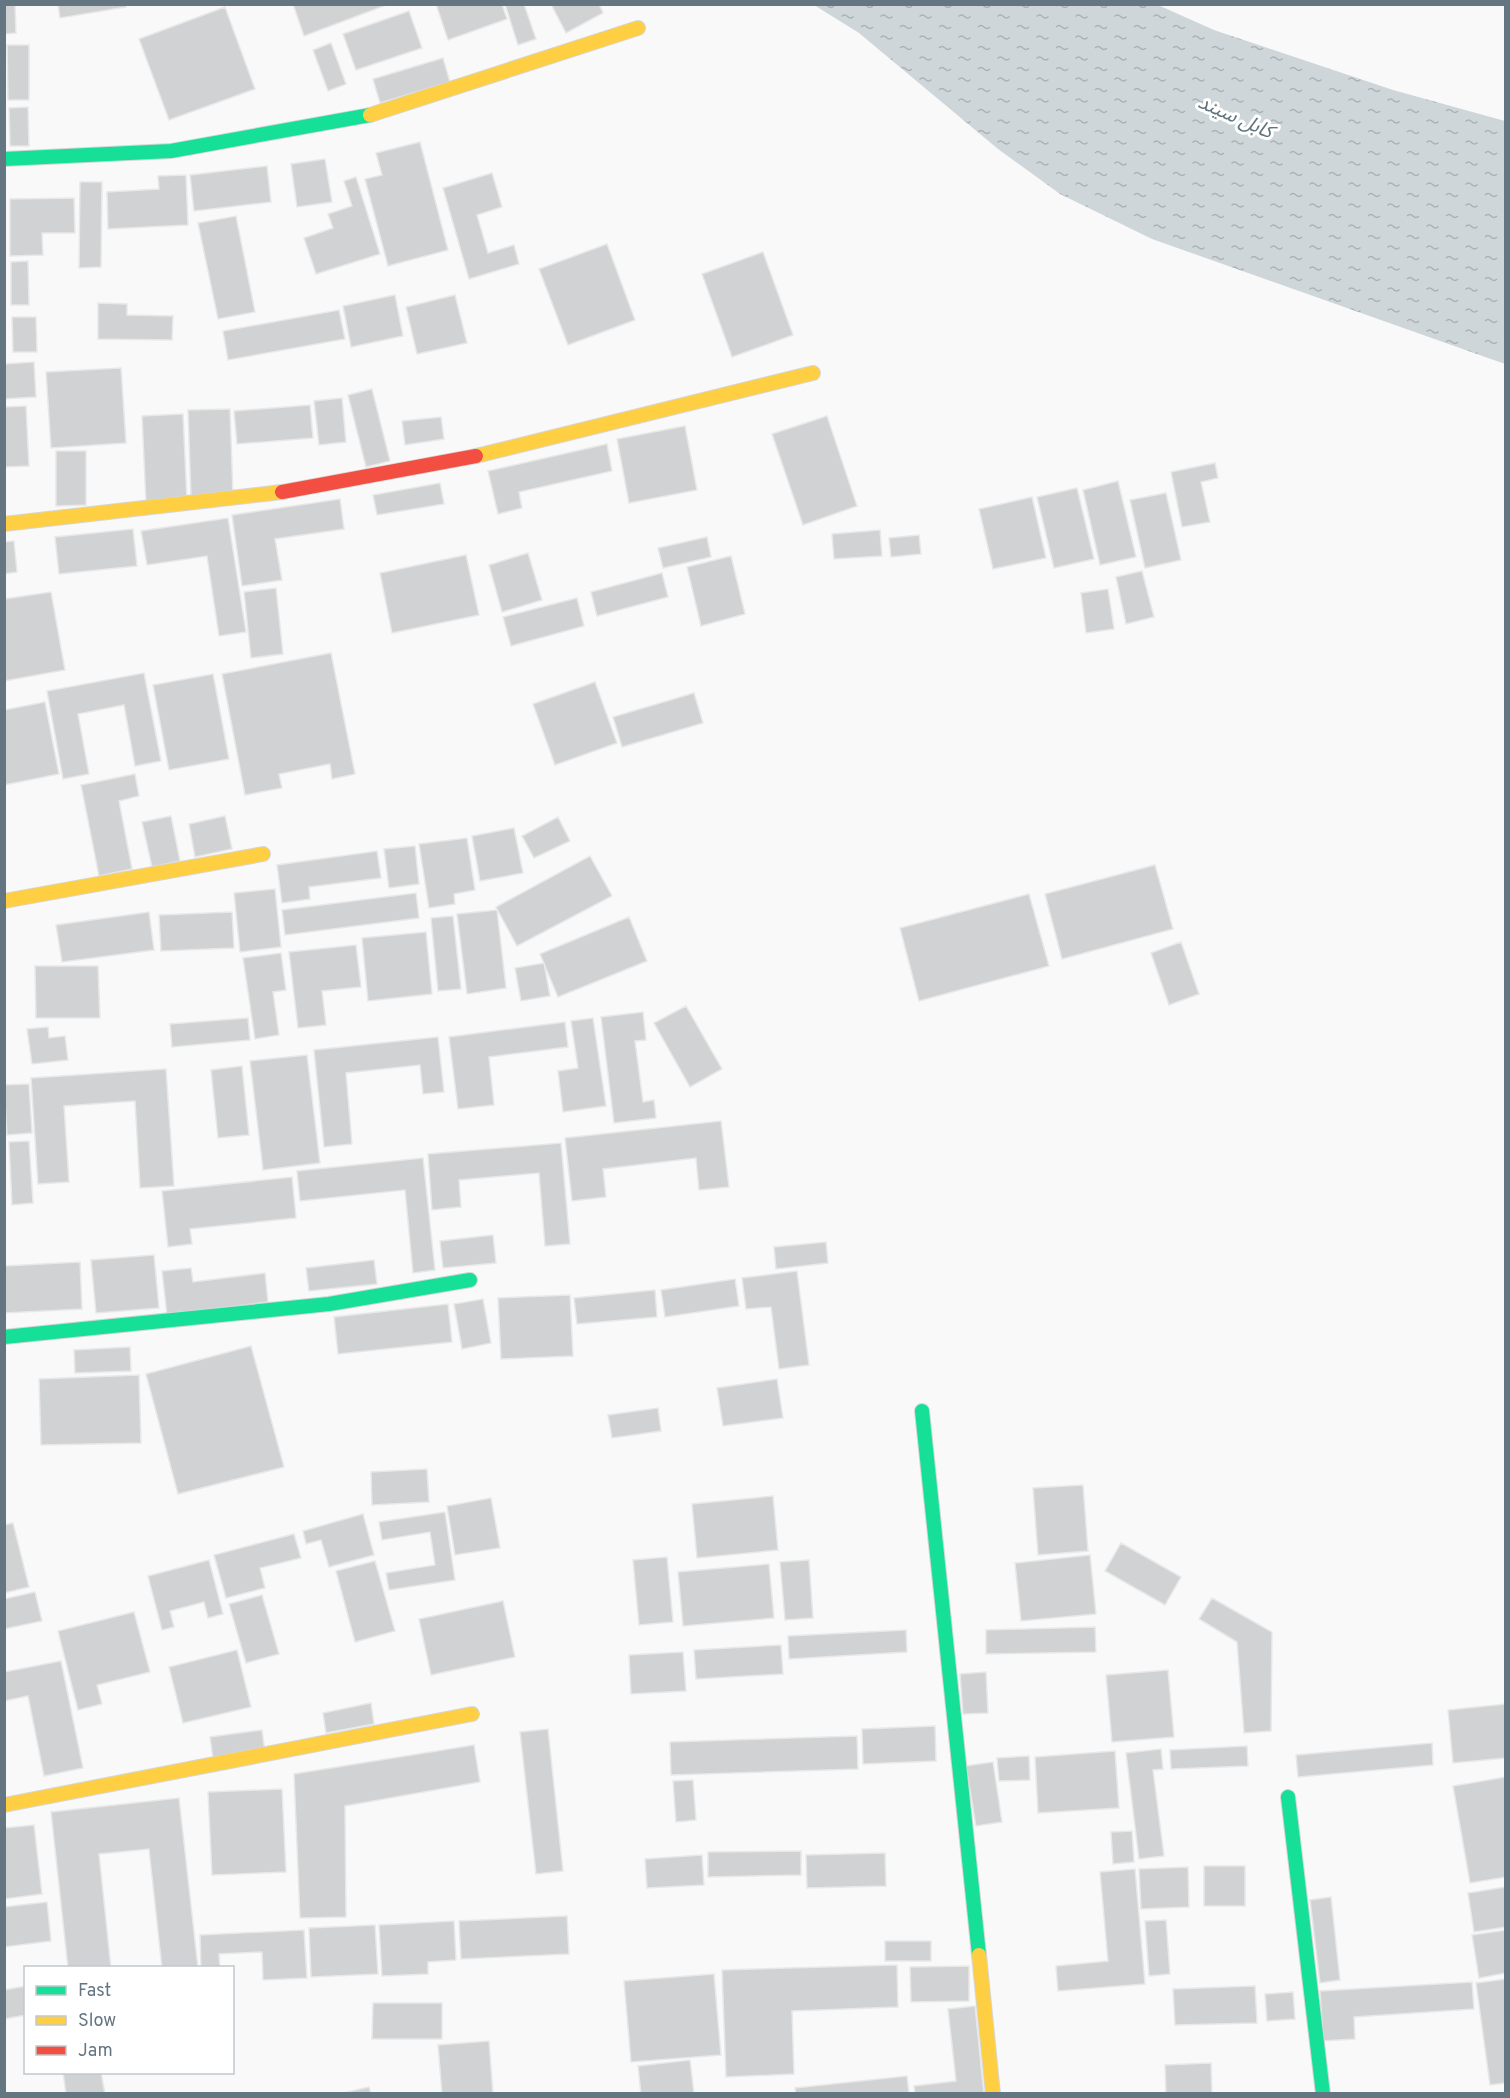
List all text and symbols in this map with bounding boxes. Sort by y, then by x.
water label: کابل سيند [1194,90,1280,148]
legend [24,1966,234,2074]
text: Fast [78,1980,111,2003]
text: Slow [78,2010,116,2033]
text: Jam [78,2040,113,2063]

